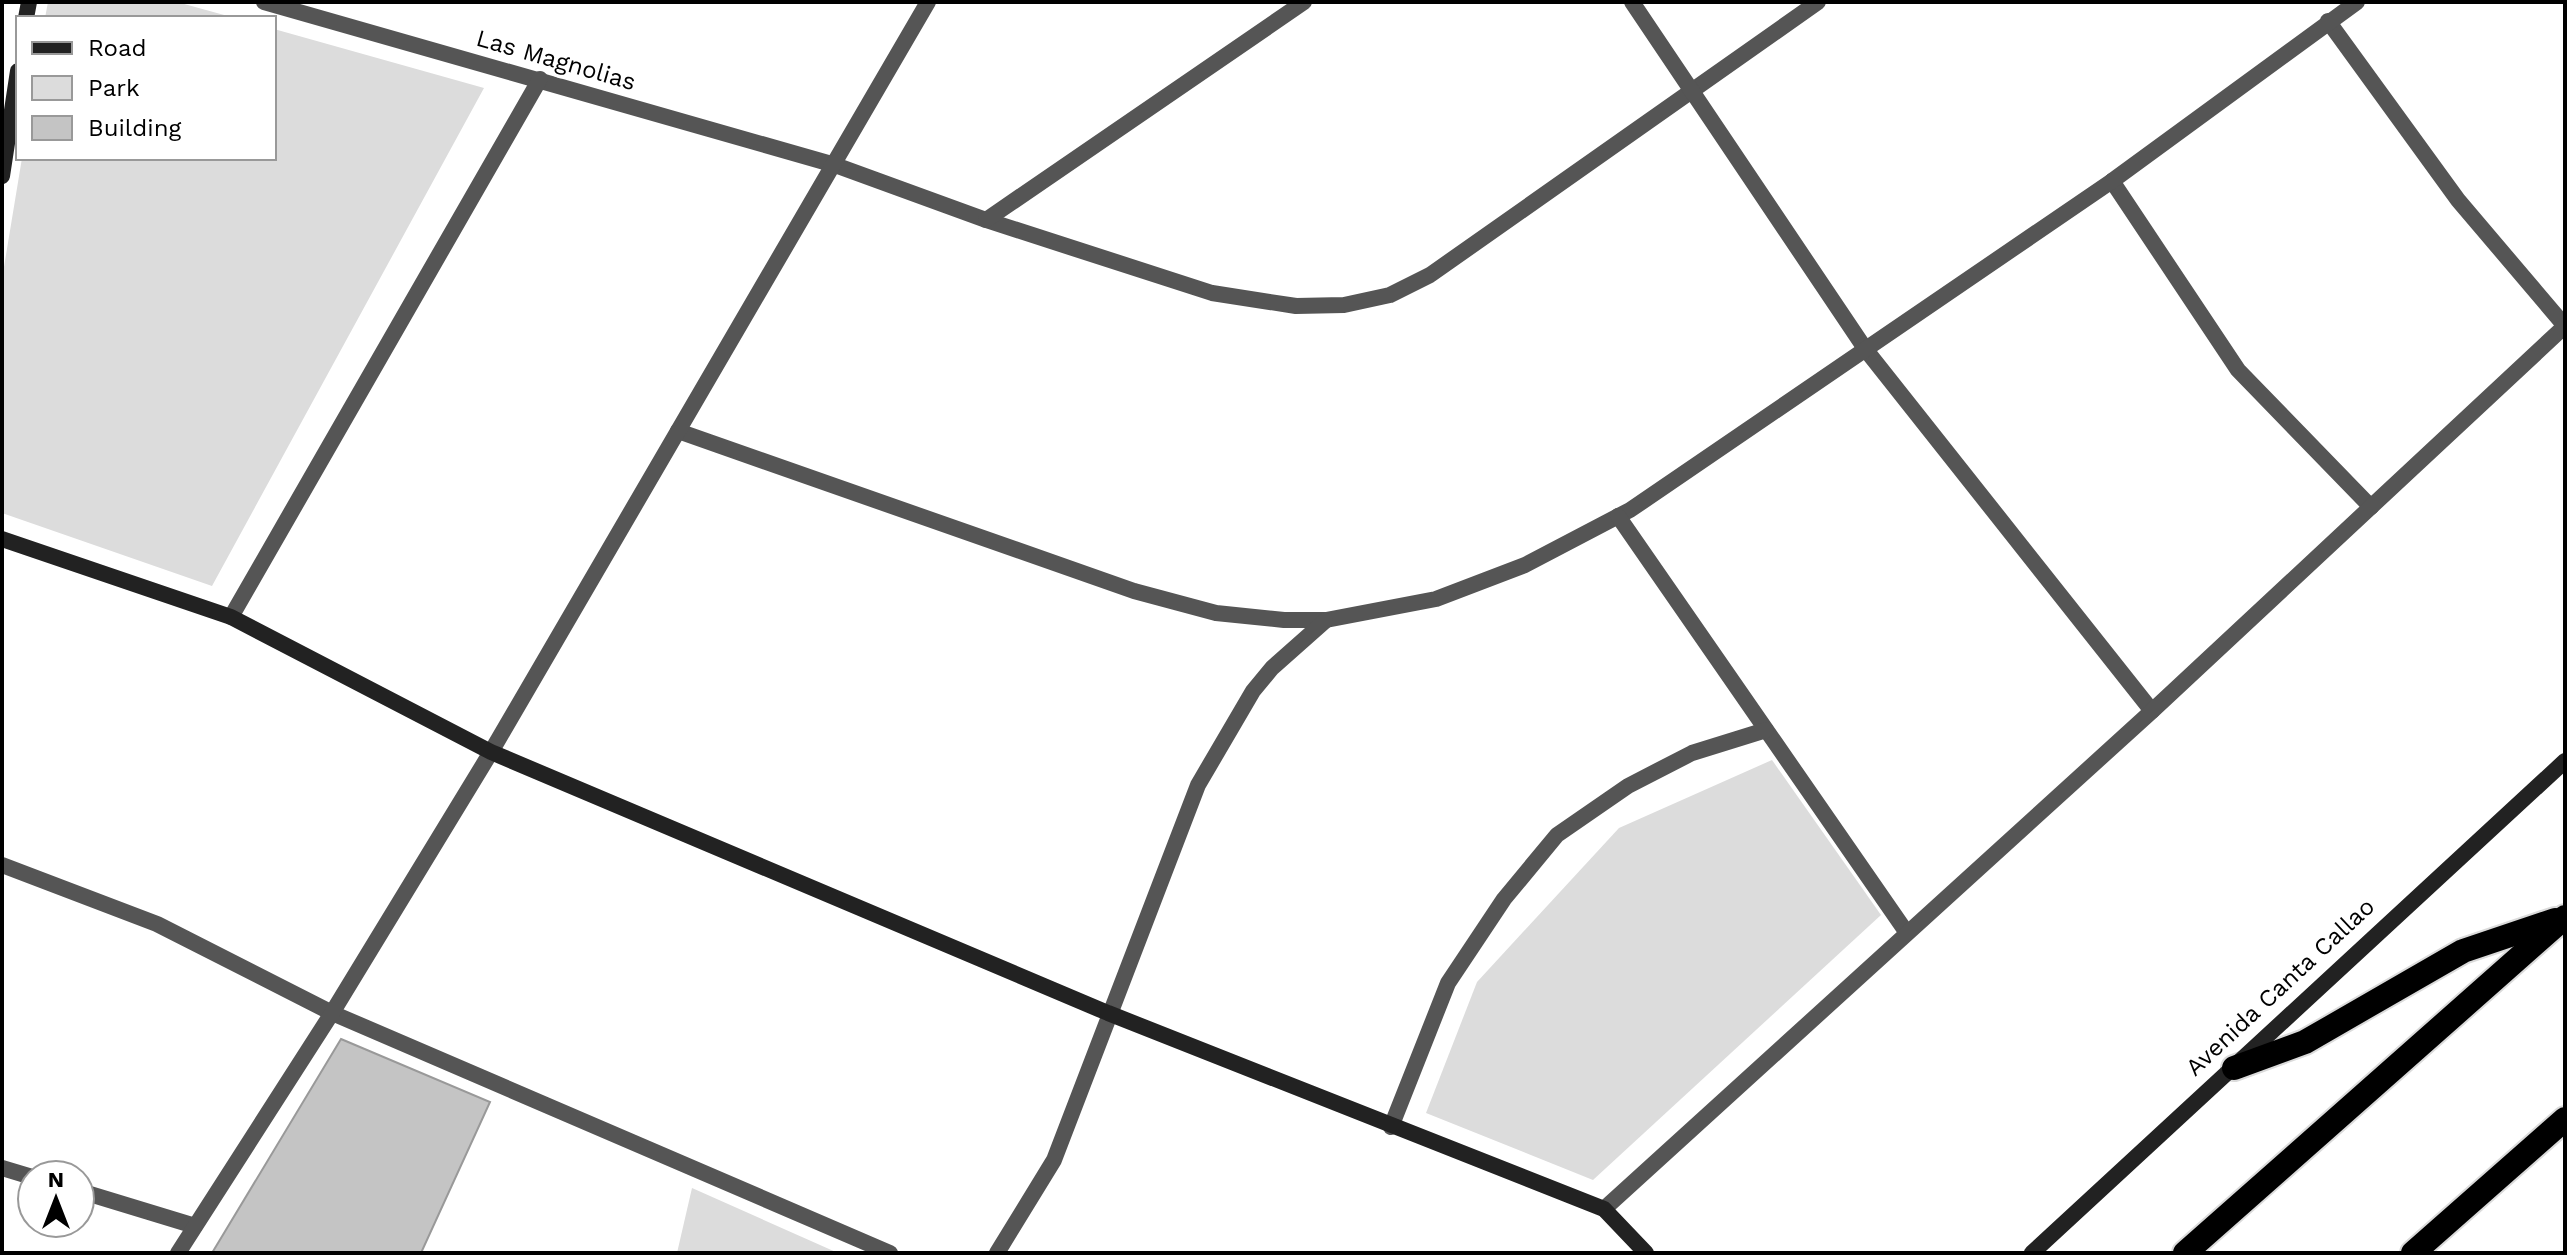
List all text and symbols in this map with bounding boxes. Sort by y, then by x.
legend [16,16,276,160]
street label: Las Magnolias [473,24,639,96]
text: Road [88,34,147,62]
text: Park [88,74,140,102]
text: Building [88,114,181,142]
street label: Avenida Canta Callao [2180,892,2380,1082]
north arrow [16,1159,96,1239]
text: N [48,1167,64,1192]

